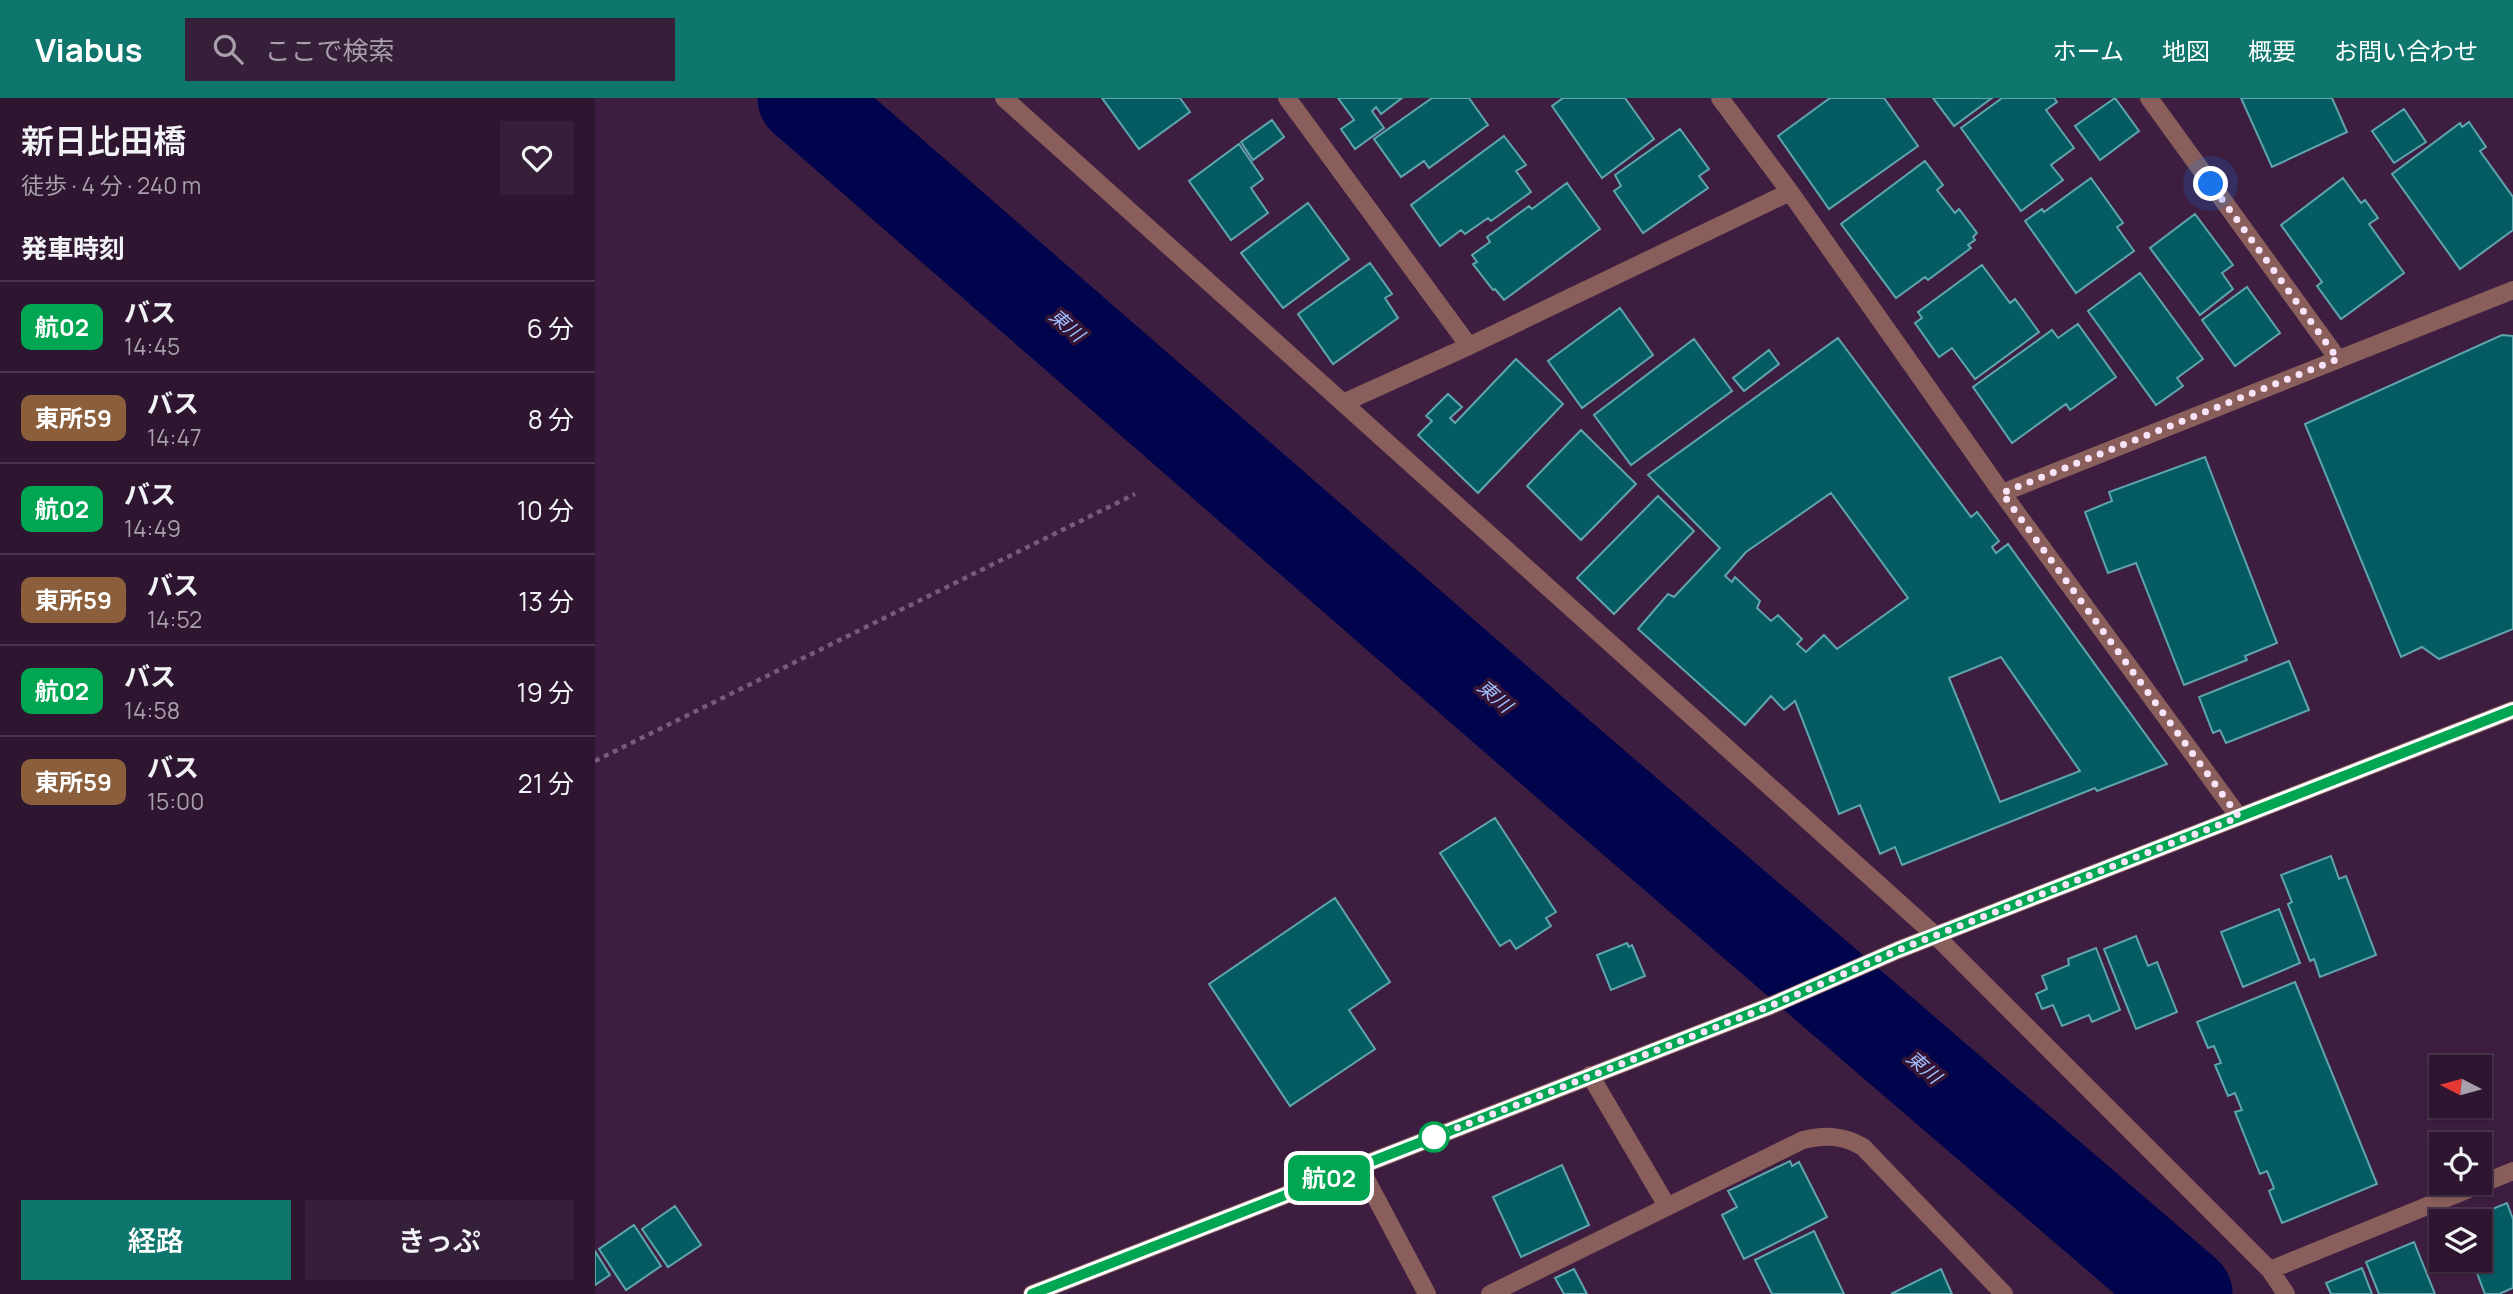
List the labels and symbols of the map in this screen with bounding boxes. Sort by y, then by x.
your location [2193,166,2228,201]
water label: 東川 [1044,303,1091,349]
water label: 東川 [1472,674,1519,720]
water label: 東川 [1901,1045,1948,1091]
north arrow [2429,1055,2492,1118]
unlabelled marker [1419,1122,1449,1152]
line badge: 航02 [1289,1155,1369,1201]

